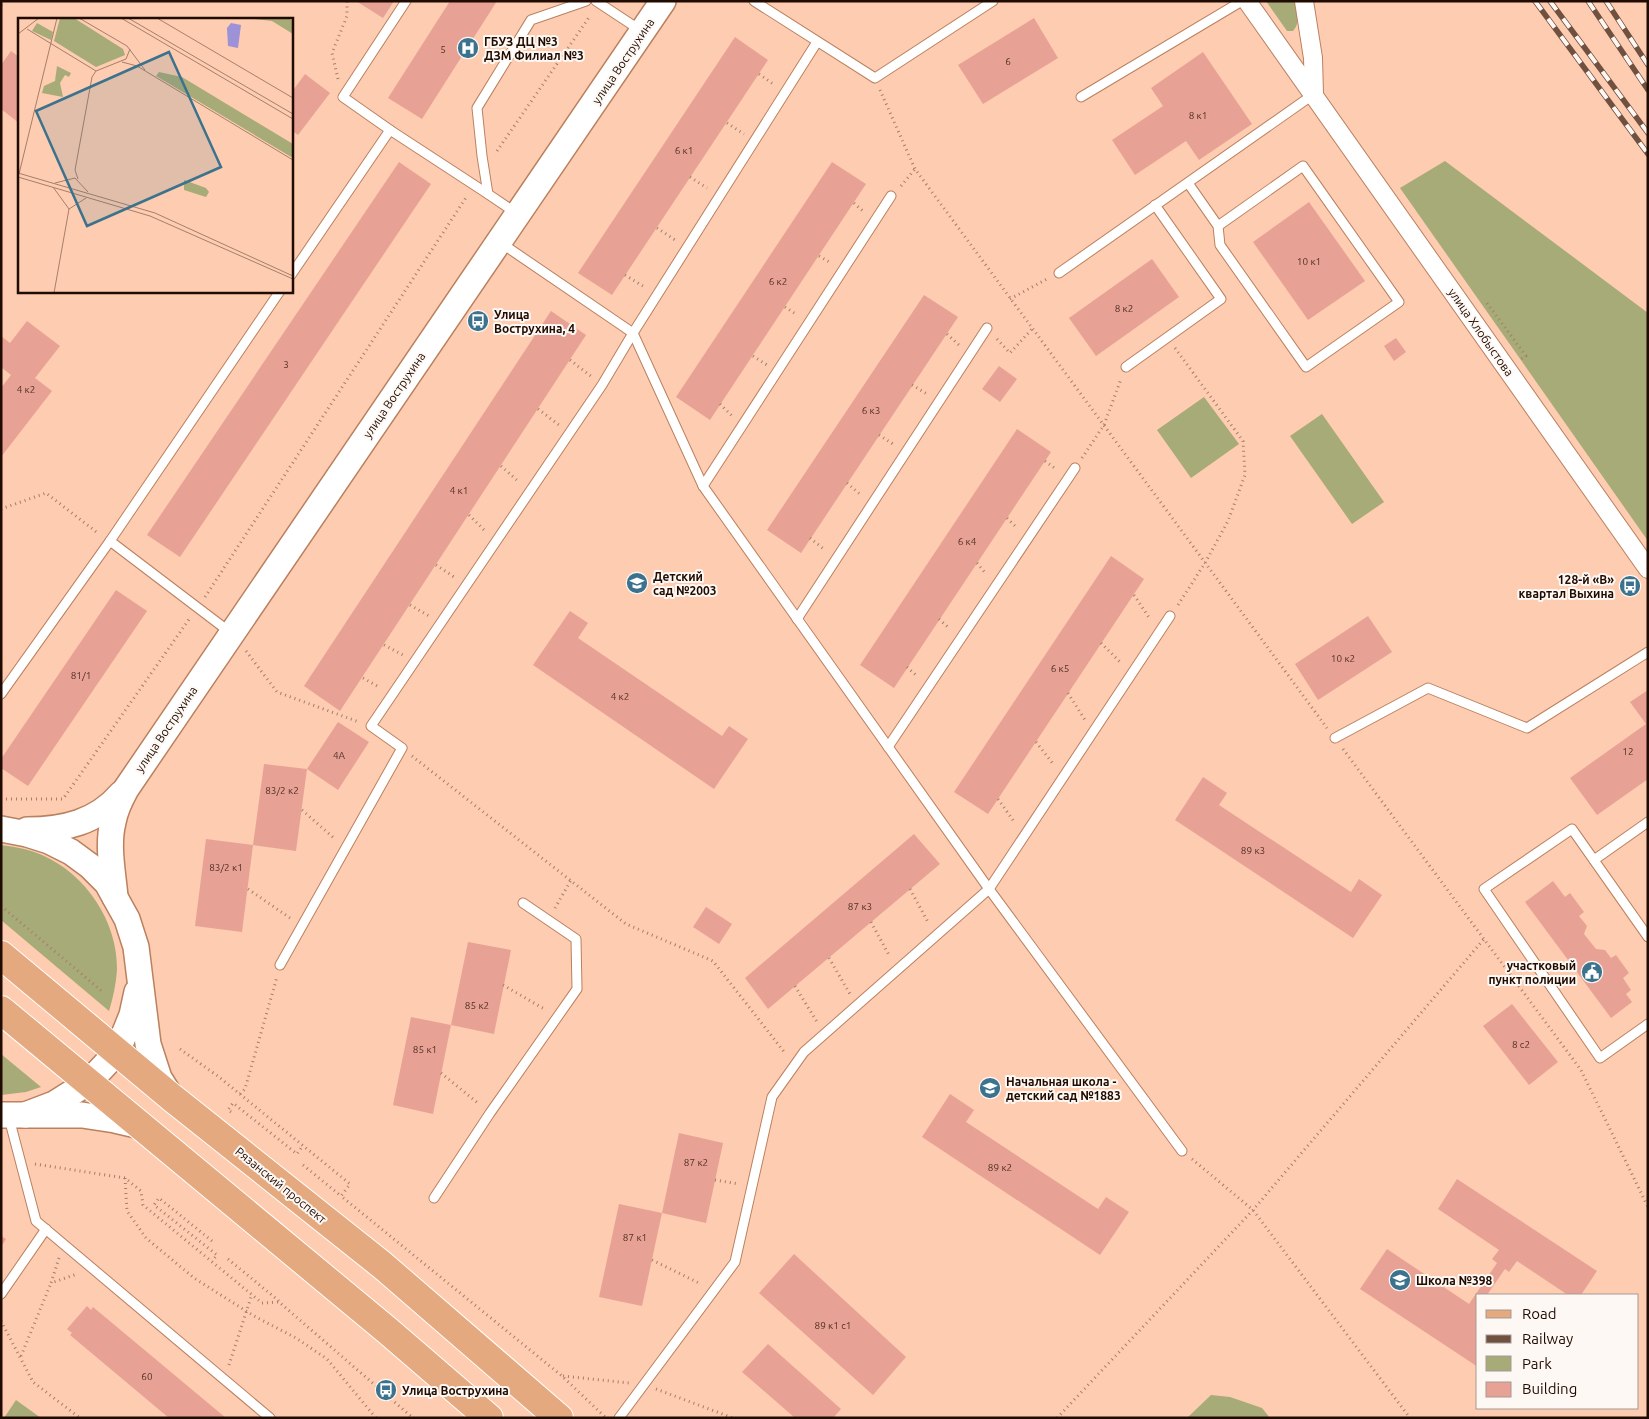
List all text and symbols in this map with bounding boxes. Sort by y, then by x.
street label: улица Вострухина [589,16,657,106]
inset map [18,18,292,292]
place label: ГБУЗ ДЦ №3 ДЗМ Филиал №3 [484,35,584,62]
hospital icon: ГБУЗ ДЦ №3 ДЗМ Филиал №3 [456,36,480,60]
house number: 5 [440,44,446,55]
house number: 6 [1005,56,1011,67]
house number: 8 к1 [1189,110,1207,121]
house number: 6 к1 [675,145,693,156]
house number: 10 к1 [1297,256,1321,267]
house number: 6 к2 [769,276,787,287]
street label: улица Хлобыстова [1446,286,1516,378]
house number: 8 к2 [1115,303,1133,314]
place label: Улица Вострухина, 4 [494,308,575,335]
bus stop icon: Улица Вострухина, 4 [466,309,490,333]
street label: улица Вострухина [360,350,428,440]
house number: 3 [283,359,289,370]
house number: 4 к2 [17,384,35,395]
house number: 6 к3 [862,405,880,416]
house number: 4 к1 [450,485,468,496]
house number: 6 к4 [958,536,977,547]
place label: Детский сад №2003 [653,570,717,597]
school or university icon: Детский сад №2003 [625,571,649,595]
place label: 128-й «В» квартал Выхина [1519,573,1614,600]
bus stop icon: 128-й «В» квартал Выхина [1618,574,1642,598]
house number: 10 к2 [1331,653,1355,664]
house number: 6 к5 [1051,663,1069,674]
house number: 81/1 [71,670,91,681]
street label: улица Вострухина [132,684,200,774]
house number: 4 к2 [611,691,629,702]
house number: 12 [1622,746,1634,757]
house number: 4А [333,750,346,761]
house number: 83/2 к2 [265,785,299,796]
house number: 89 к3 [1241,845,1265,856]
house number: 83/2 к1 [209,862,243,873]
house number: 87 к3 [848,901,872,912]
place label: участковый пункт полиции [1488,959,1576,986]
public building icon: участковый пункт полиции [1580,960,1604,984]
house number: 85 к2 [465,1000,489,1011]
house number: 8 с2 [1512,1039,1530,1050]
house number: 85 к1 [413,1044,437,1055]
place label: Начальная школа - детский сад №1883 [1006,1075,1121,1102]
school or university icon: Начальная школа - детский сад №1883 [978,1076,1002,1100]
street label: Рязанский проспект [233,1144,329,1226]
house number: 87 к2 [684,1157,708,1168]
house number: 89 к2 [988,1162,1012,1173]
house number: 87 к1 [623,1232,647,1243]
school or university icon: Школа №398 [1388,1268,1412,1292]
place label: Школа №398 [1416,1274,1492,1287]
legend [1476,1294,1639,1409]
text: Road [1522,1305,1557,1322]
house number: 89 к1 с1 [815,1320,851,1331]
text: Railway [1522,1330,1573,1347]
text: Park [1522,1355,1552,1372]
house number: 60 [141,1371,153,1382]
bus stop icon: Улица Вострухина [374,1378,398,1402]
text: Building [1522,1380,1577,1397]
place label: Улица Вострухина [402,1384,509,1397]

